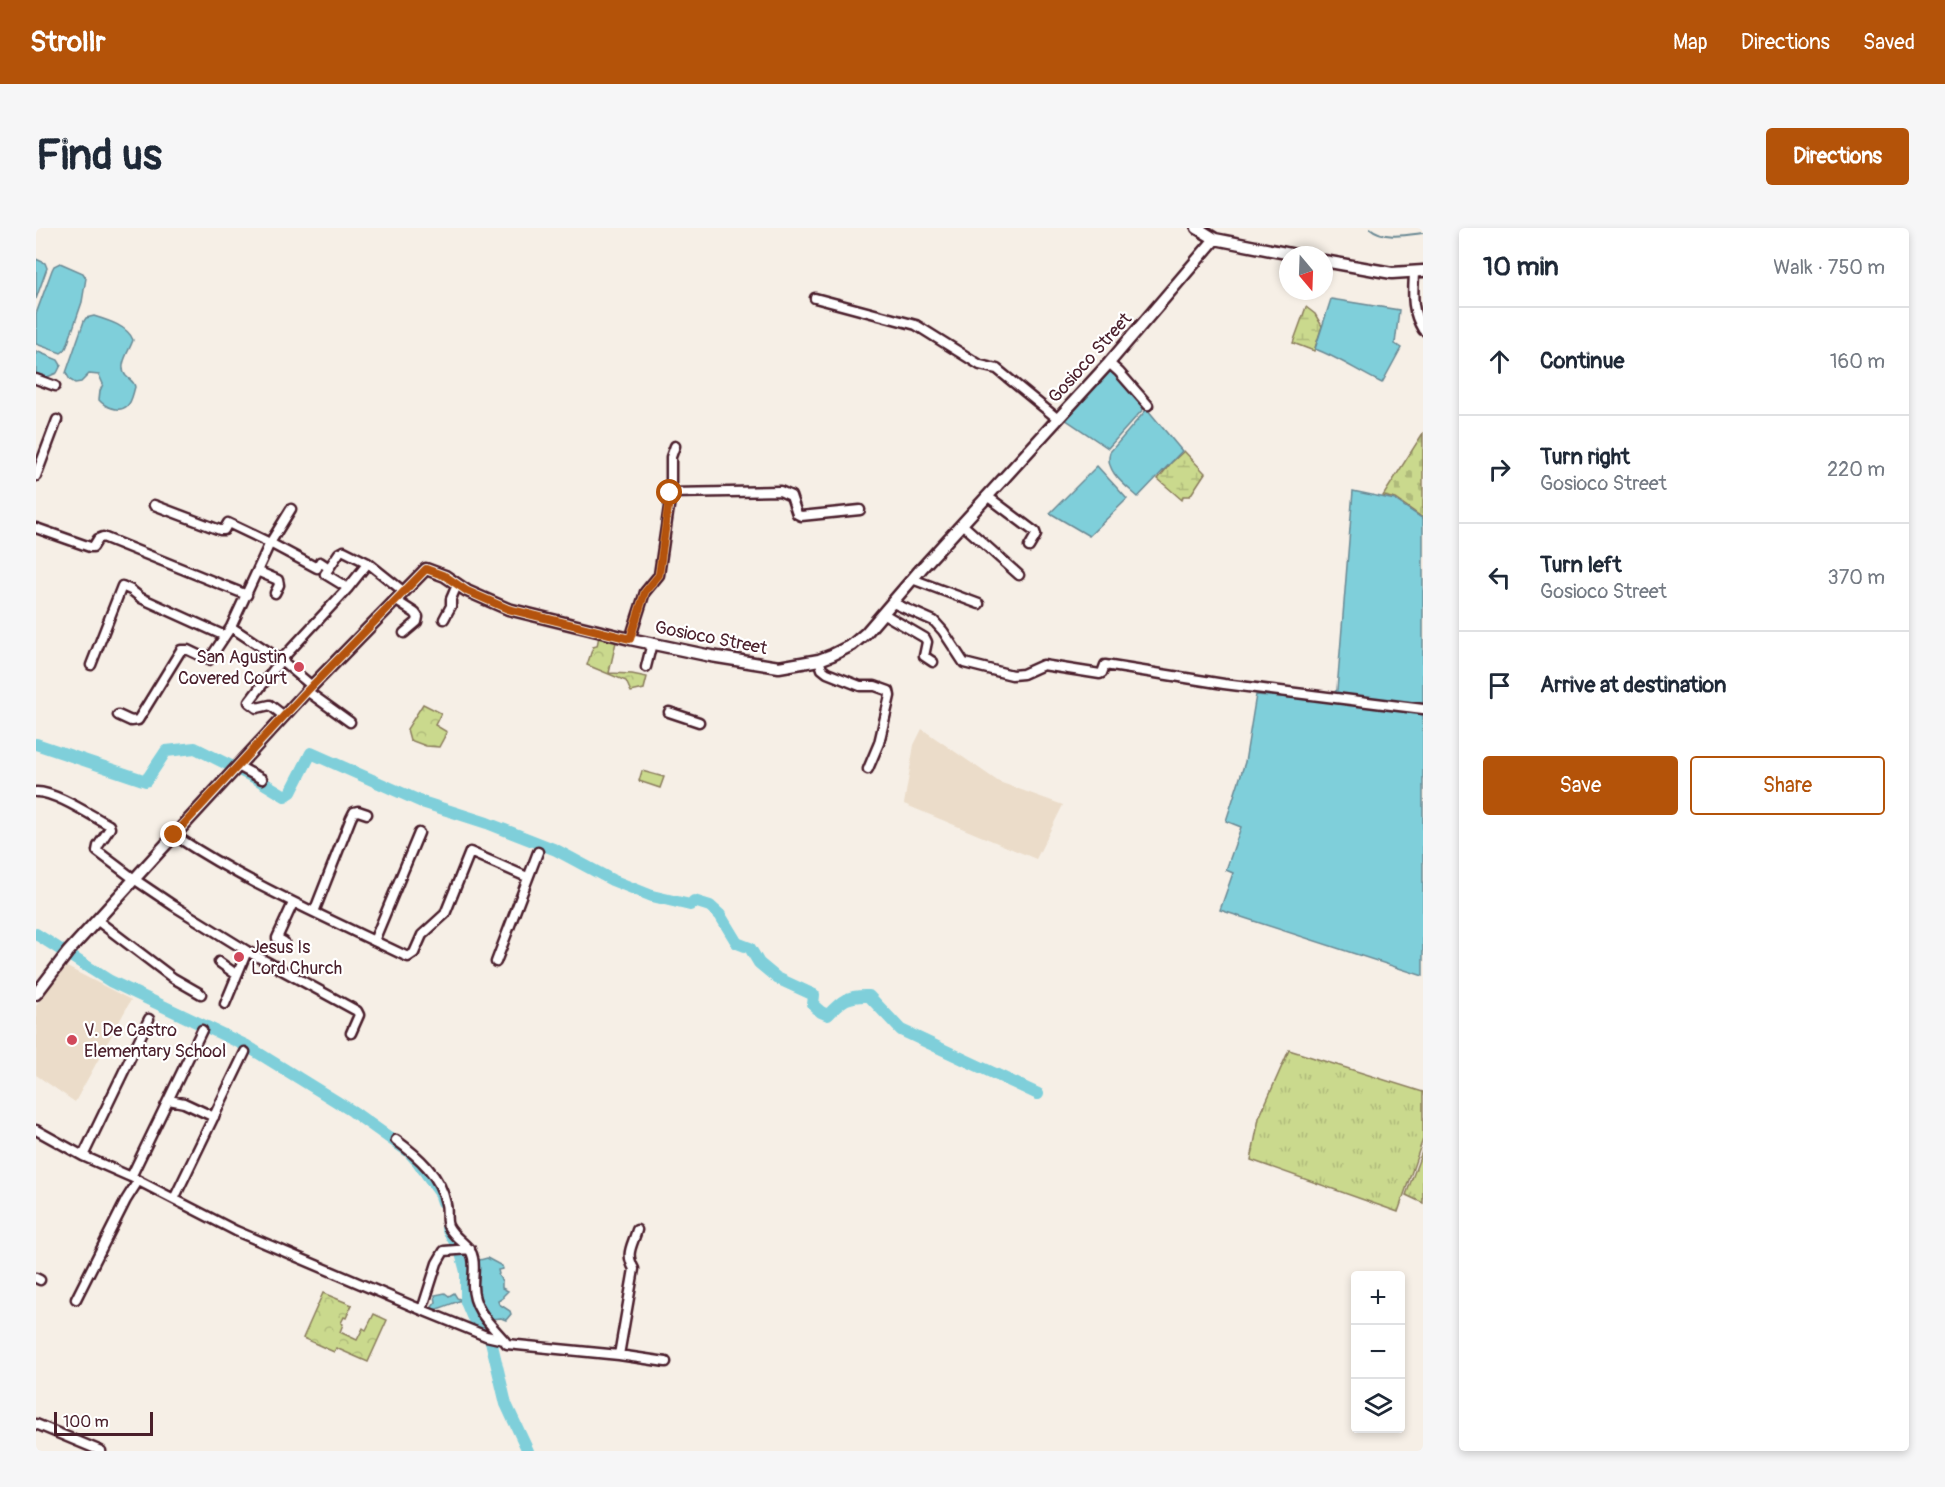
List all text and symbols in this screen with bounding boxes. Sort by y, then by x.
text: Strollr [30,25,105,60]
text: Map [1673,29,1708,56]
text: Directions [1741,29,1830,56]
text: Saved [1863,29,1915,56]
button: Directions [1766,128,1909,185]
text: Find us [36,130,162,182]
north arrow [1279,246,1333,300]
text: 10 min [1483,251,1559,283]
text: Walk · 750 m [1773,255,1885,280]
street label: Gosioco Street [1043,307,1137,408]
icon: ahead [1483,345,1516,378]
text: Continue [1540,347,1624,375]
text: 160 m [1830,349,1885,374]
text: Turn right [1540,443,1630,471]
icon: right [1483,453,1516,486]
text: 220 m [1827,457,1885,482]
text: Gosioco Street [1540,471,1667,496]
route start [656,479,682,505]
text: Turn left [1540,551,1622,579]
icon: left [1483,561,1516,594]
text: 370 m [1828,565,1885,590]
text: Gosioco Street [1540,579,1667,604]
street label: Gosioco Street [653,616,770,660]
place label: San Agustin Covered Court [178,646,288,690]
marker: San Agustin Covered Court [292,660,306,674]
icon: arrive [1483,669,1516,702]
text: Arrive at destination [1540,671,1726,699]
button: Save [1483,756,1678,815]
button: Share [1690,756,1885,815]
route end [160,821,186,847]
place label: Jesus Is Lord Church [251,936,342,980]
marker: Jesus Is Lord Church [232,950,246,964]
place label: V. De Castro Elementary School [84,1019,226,1063]
marker: V. De Castro Elementary School [65,1033,79,1047]
map controls [1351,1271,1405,1433]
button: + [1351,1271,1405,1325]
button: − [1351,1325,1405,1379]
button: layers [1351,1379,1405,1433]
scale bar [54,1409,153,1436]
text: 100 m [63,1412,109,1432]

